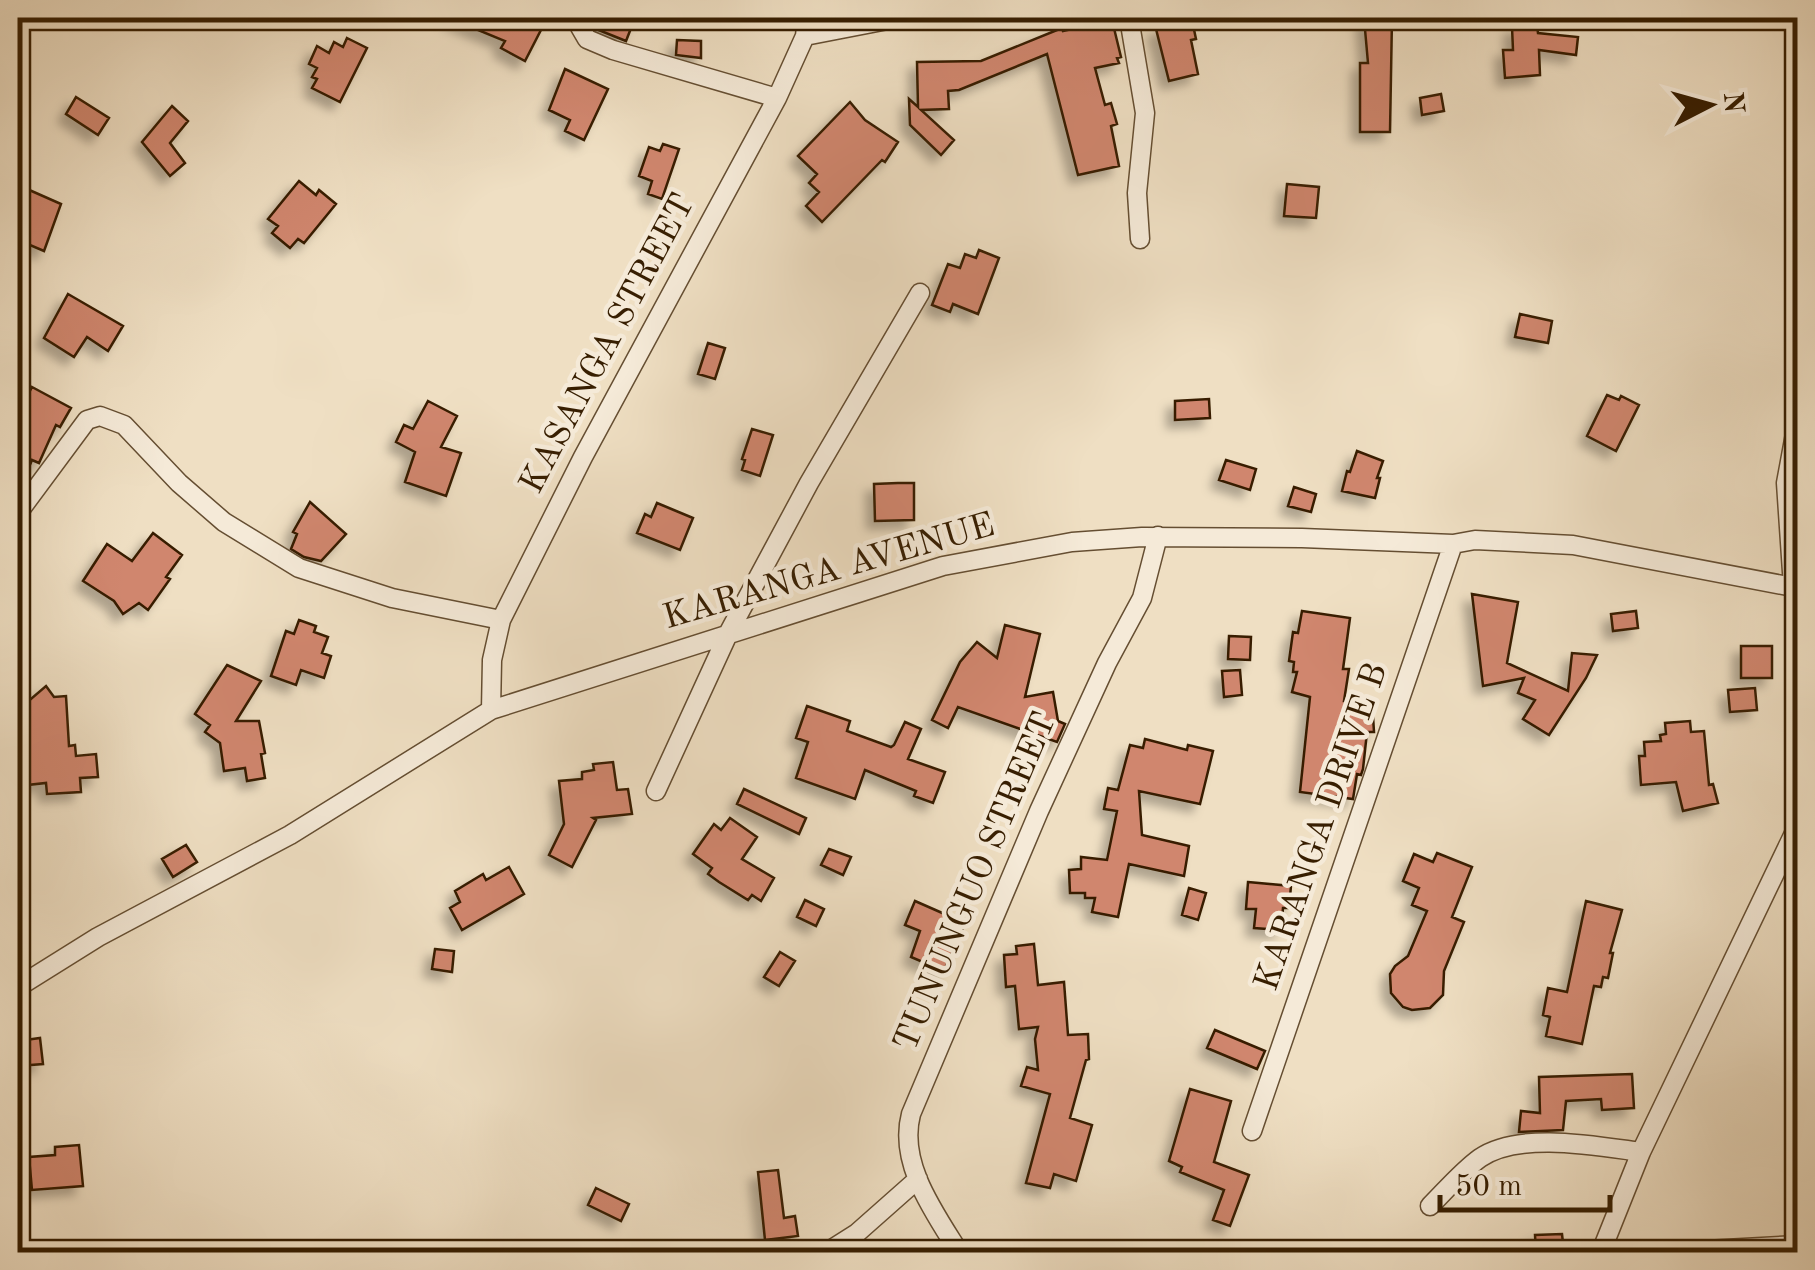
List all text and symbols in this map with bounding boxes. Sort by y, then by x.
north arrow [1660,55,1760,155]
text: N [1717,91,1747,115]
street label: KASANGA STREET [514,189,702,499]
street label: KARANGA AVENUE [659,508,999,636]
street label: KARANGA DRIVE B [1249,659,1395,995]
street label: TUNUNGUO STREET [889,707,1063,1057]
scale bar [1440,1150,1610,1212]
text: 50 m [1455,1172,1522,1202]

